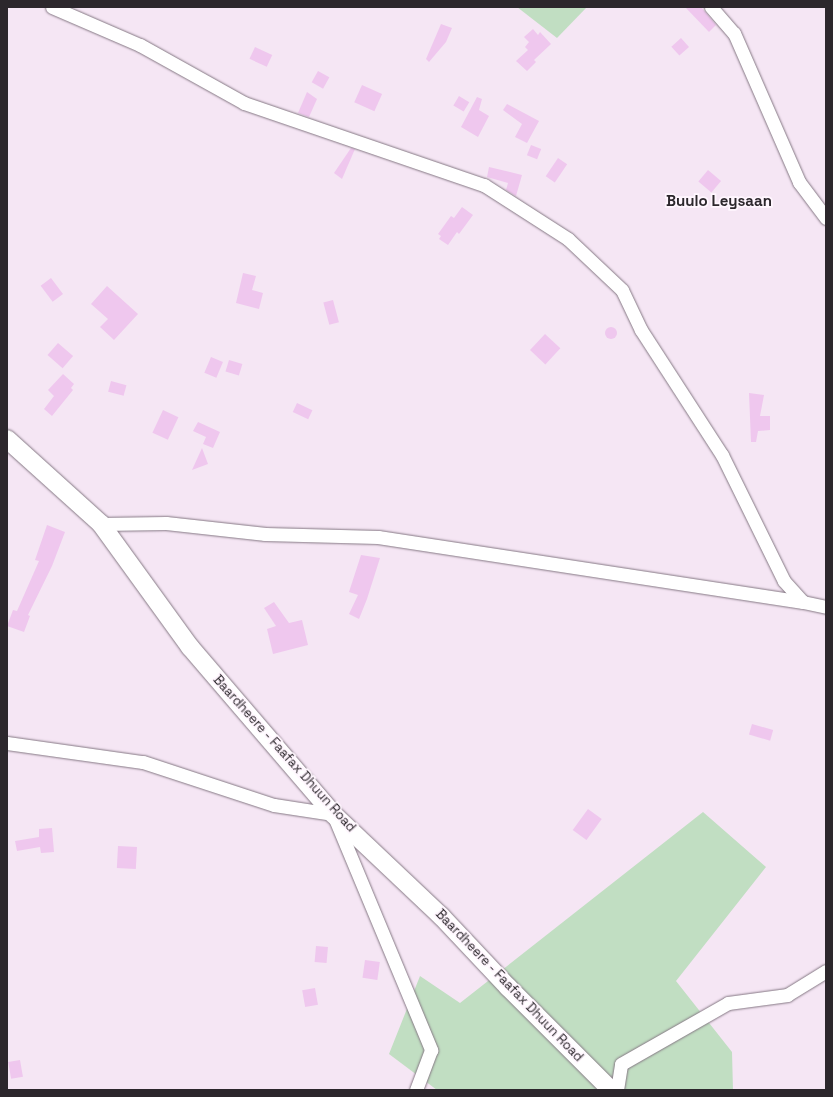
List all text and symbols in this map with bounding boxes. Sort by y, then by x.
district label: Buulo Leysaan [666,192,772,210]
street label: Baardheere - Faafax Dhuun Road [209,672,359,836]
street label: Baardheere - Faafax Dhuun Road [432,906,586,1066]

